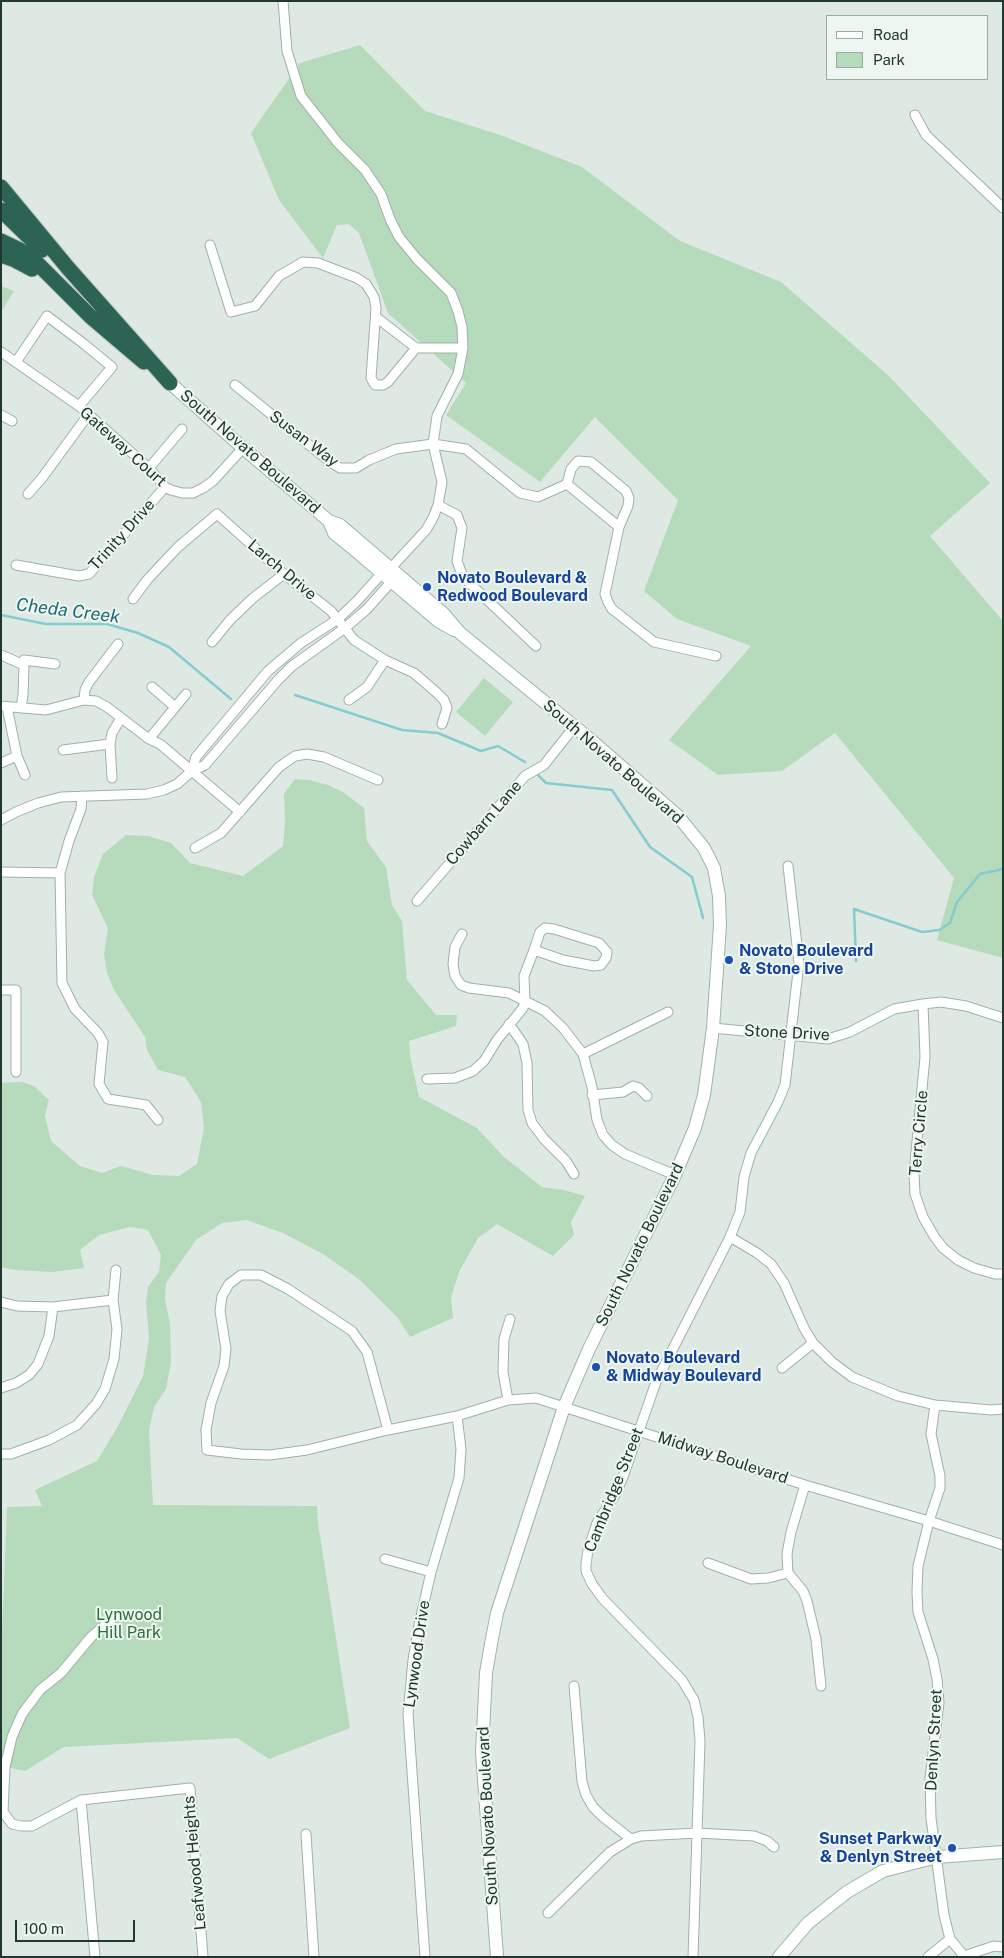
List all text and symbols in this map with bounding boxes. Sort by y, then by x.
legend [826,15,989,80]
text: Road [873,26,909,43]
text: Park [873,51,905,68]
street label: South Novato Boulevard [176,386,324,518]
street label: Gateway Court [76,403,170,491]
street label: Susan Way [266,407,342,471]
street label: Trinity Drive [85,495,159,575]
street label: Larch Drive [244,536,320,604]
place label: Novato Boulevard & Redwood Boulevard [437,568,588,606]
marker: Novato Boulevard & Redwood Boulevard [421,581,433,593]
water label: Cheda Creek [15,594,121,628]
street label: South Novato Boulevard [539,696,687,828]
street label: Cowbarn Lane [442,777,526,869]
place label: Novato Boulevard & Stone Drive [739,941,873,979]
marker: Novato Boulevard & Stone Drive [723,954,735,966]
street label: Stone Drive [744,1021,830,1045]
street label: Terry Circle [906,1089,932,1177]
street label: South Novato Boulevard [592,1160,688,1330]
place label: Novato Boulevard & Midway Boulevard [606,1348,761,1386]
marker: Novato Boulevard & Midway Boulevard [590,1361,602,1373]
street label: Cambridge Street [580,1425,648,1555]
street label: Midway Boulevard [655,1428,791,1488]
street label: Lynwood Drive [400,1599,434,1709]
park label: Lynwood Hill Park [96,1605,162,1643]
street label: Denlyn Street [922,1688,946,1792]
street label: South Novato Boulevard [474,1726,502,1906]
street label: Leafwood Heights [180,1795,210,1931]
place label: Sunset Parkway & Denlyn Street [819,1829,942,1867]
marker: Sunset Parkway & Denlyn Street [946,1842,958,1854]
scale bar [18,1910,138,1942]
text: 100 m [23,1920,64,1937]

